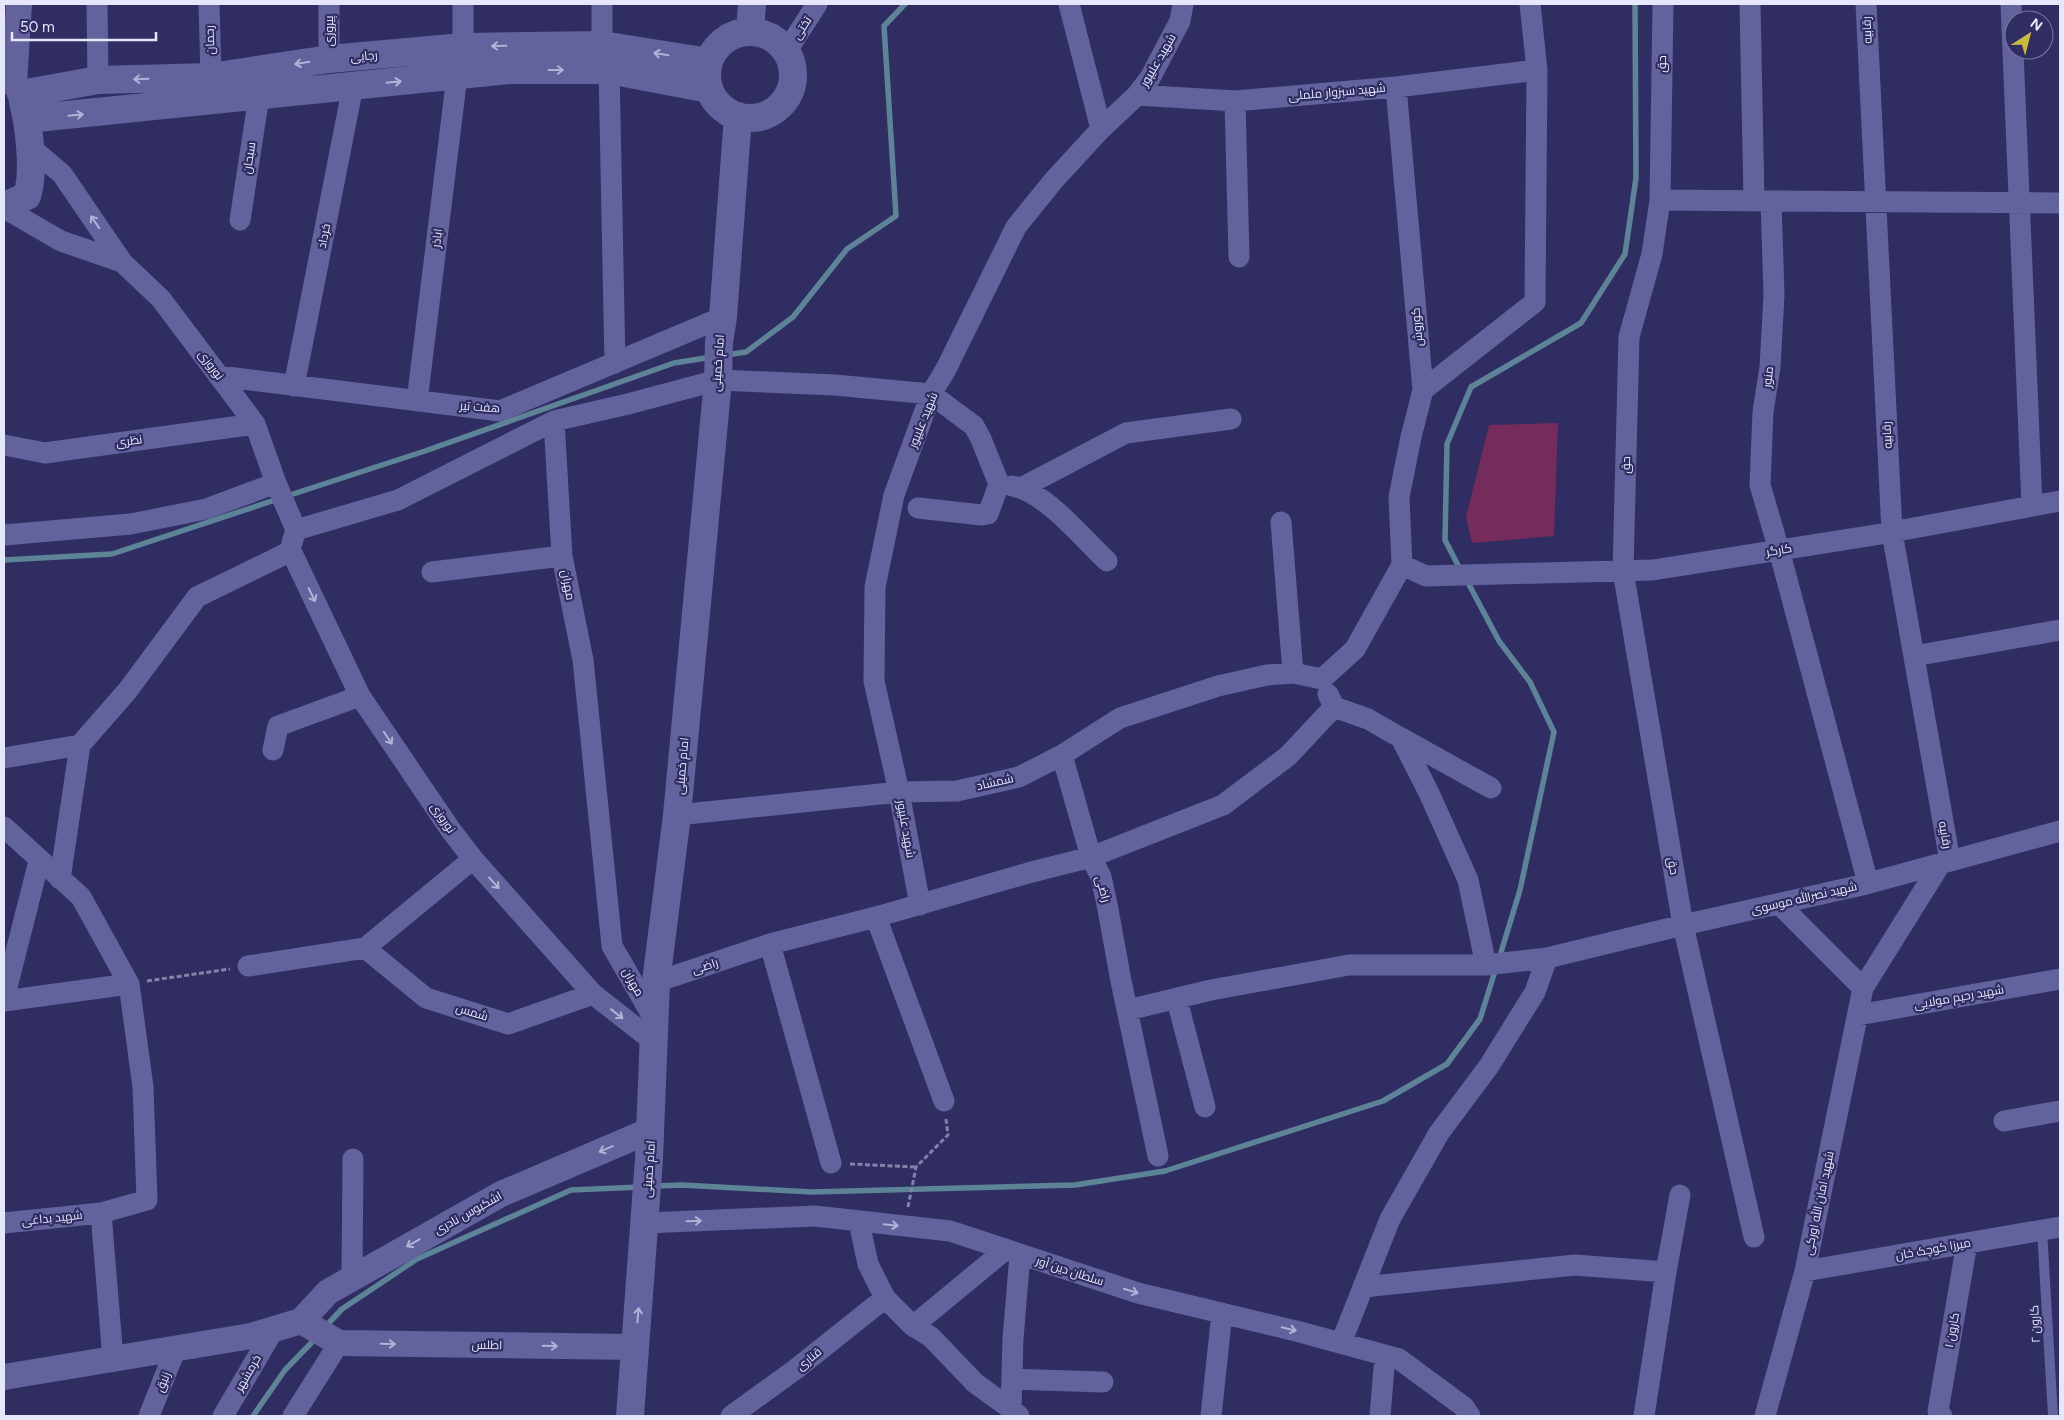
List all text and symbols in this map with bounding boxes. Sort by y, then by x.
scale bar [12,10,156,42]
north arrow [2004,10,2054,60]
street label: تختی [789,13,815,42]
street label: پیروزی [322,15,338,46]
text: N [2027,15,2046,35]
street label: رقابیه [1859,16,1875,44]
text: 50 m [20,18,55,36]
street label: رحمان [202,25,218,55]
street label: شهید علیپور [1137,31,1180,90]
one-way arrow [491,41,508,51]
street label: رجایی [350,48,378,64]
one-way arrow [653,49,669,59]
street label: حق [1655,55,1669,73]
one-way arrow [295,58,311,68]
one-way arrow [548,65,564,75]
one-way arrow [133,74,149,83]
one-way arrow [386,77,402,87]
street label: شهید سبزوار ململی [1288,81,1386,103]
one-way arrow [68,110,84,119]
street label: سبحان [240,141,258,175]
one-way arrow [90,215,100,229]
street label: خرداد [315,222,333,250]
street label: اباذر [429,228,445,249]
street label: کوروش [1408,307,1426,347]
street label: امام خمینی [709,334,728,392]
street label: نوروزی [195,347,227,383]
street label: منور [1760,366,1776,389]
street label: شهید علیپور [905,390,941,451]
street label: هفت تیر [458,399,501,415]
street label: رقابیه [1879,421,1895,449]
street label: نظری [115,432,143,450]
street label: حق [1619,456,1633,474]
street label: کارگر [1764,541,1793,559]
street label: مهران [558,569,578,601]
one-way arrow [307,587,317,602]
one-way arrow [384,730,394,744]
street label: امام خمینی [673,737,692,795]
street label: شمشاد [975,771,1015,793]
street label: شهید علیپور [893,798,918,859]
street label: نوروزی [428,800,458,836]
street label: رقابیه [1936,820,1954,850]
street label: حق [1665,856,1681,876]
street label: راضی [1093,874,1113,904]
one-way arrow [488,877,500,890]
street label: شهید نصرالله موسوی [1749,878,1858,917]
street label: راضی [690,955,720,977]
street label: مهران [619,965,647,999]
street label: شهید رحیم مولایی [1913,982,2005,1013]
street label: شمس [454,1000,490,1024]
one-way arrow [611,1008,624,1019]
street label: امام خمینی [640,1140,659,1198]
one-way arrow [599,1144,614,1154]
street label: شهید امان الله اورکی [1800,1149,1837,1256]
street label: اشکبوس نادری [432,1189,504,1237]
street label: شهید بداغی [21,1208,83,1228]
one-way arrow [686,1216,702,1225]
one-way arrow [883,1220,899,1230]
street label: میرزا کوچک خان [1894,1235,1972,1264]
one-way arrow [406,1238,421,1248]
street label: سلطان دین آور [1033,1253,1106,1289]
one-way arrow [1123,1286,1139,1296]
street label: کارون ۲ [2027,1305,2043,1343]
one-way arrow [633,1308,643,1324]
street label: کارون ۱ [1942,1311,1962,1349]
one-way arrow [1281,1325,1297,1334]
street label: اطلس [471,1338,503,1352]
one-way arrow [380,1339,396,1349]
one-way arrow [542,1341,558,1351]
street label: قناری [794,1345,824,1373]
street label: خرمشهر [231,1352,264,1395]
street label: زنبق [153,1370,173,1394]

